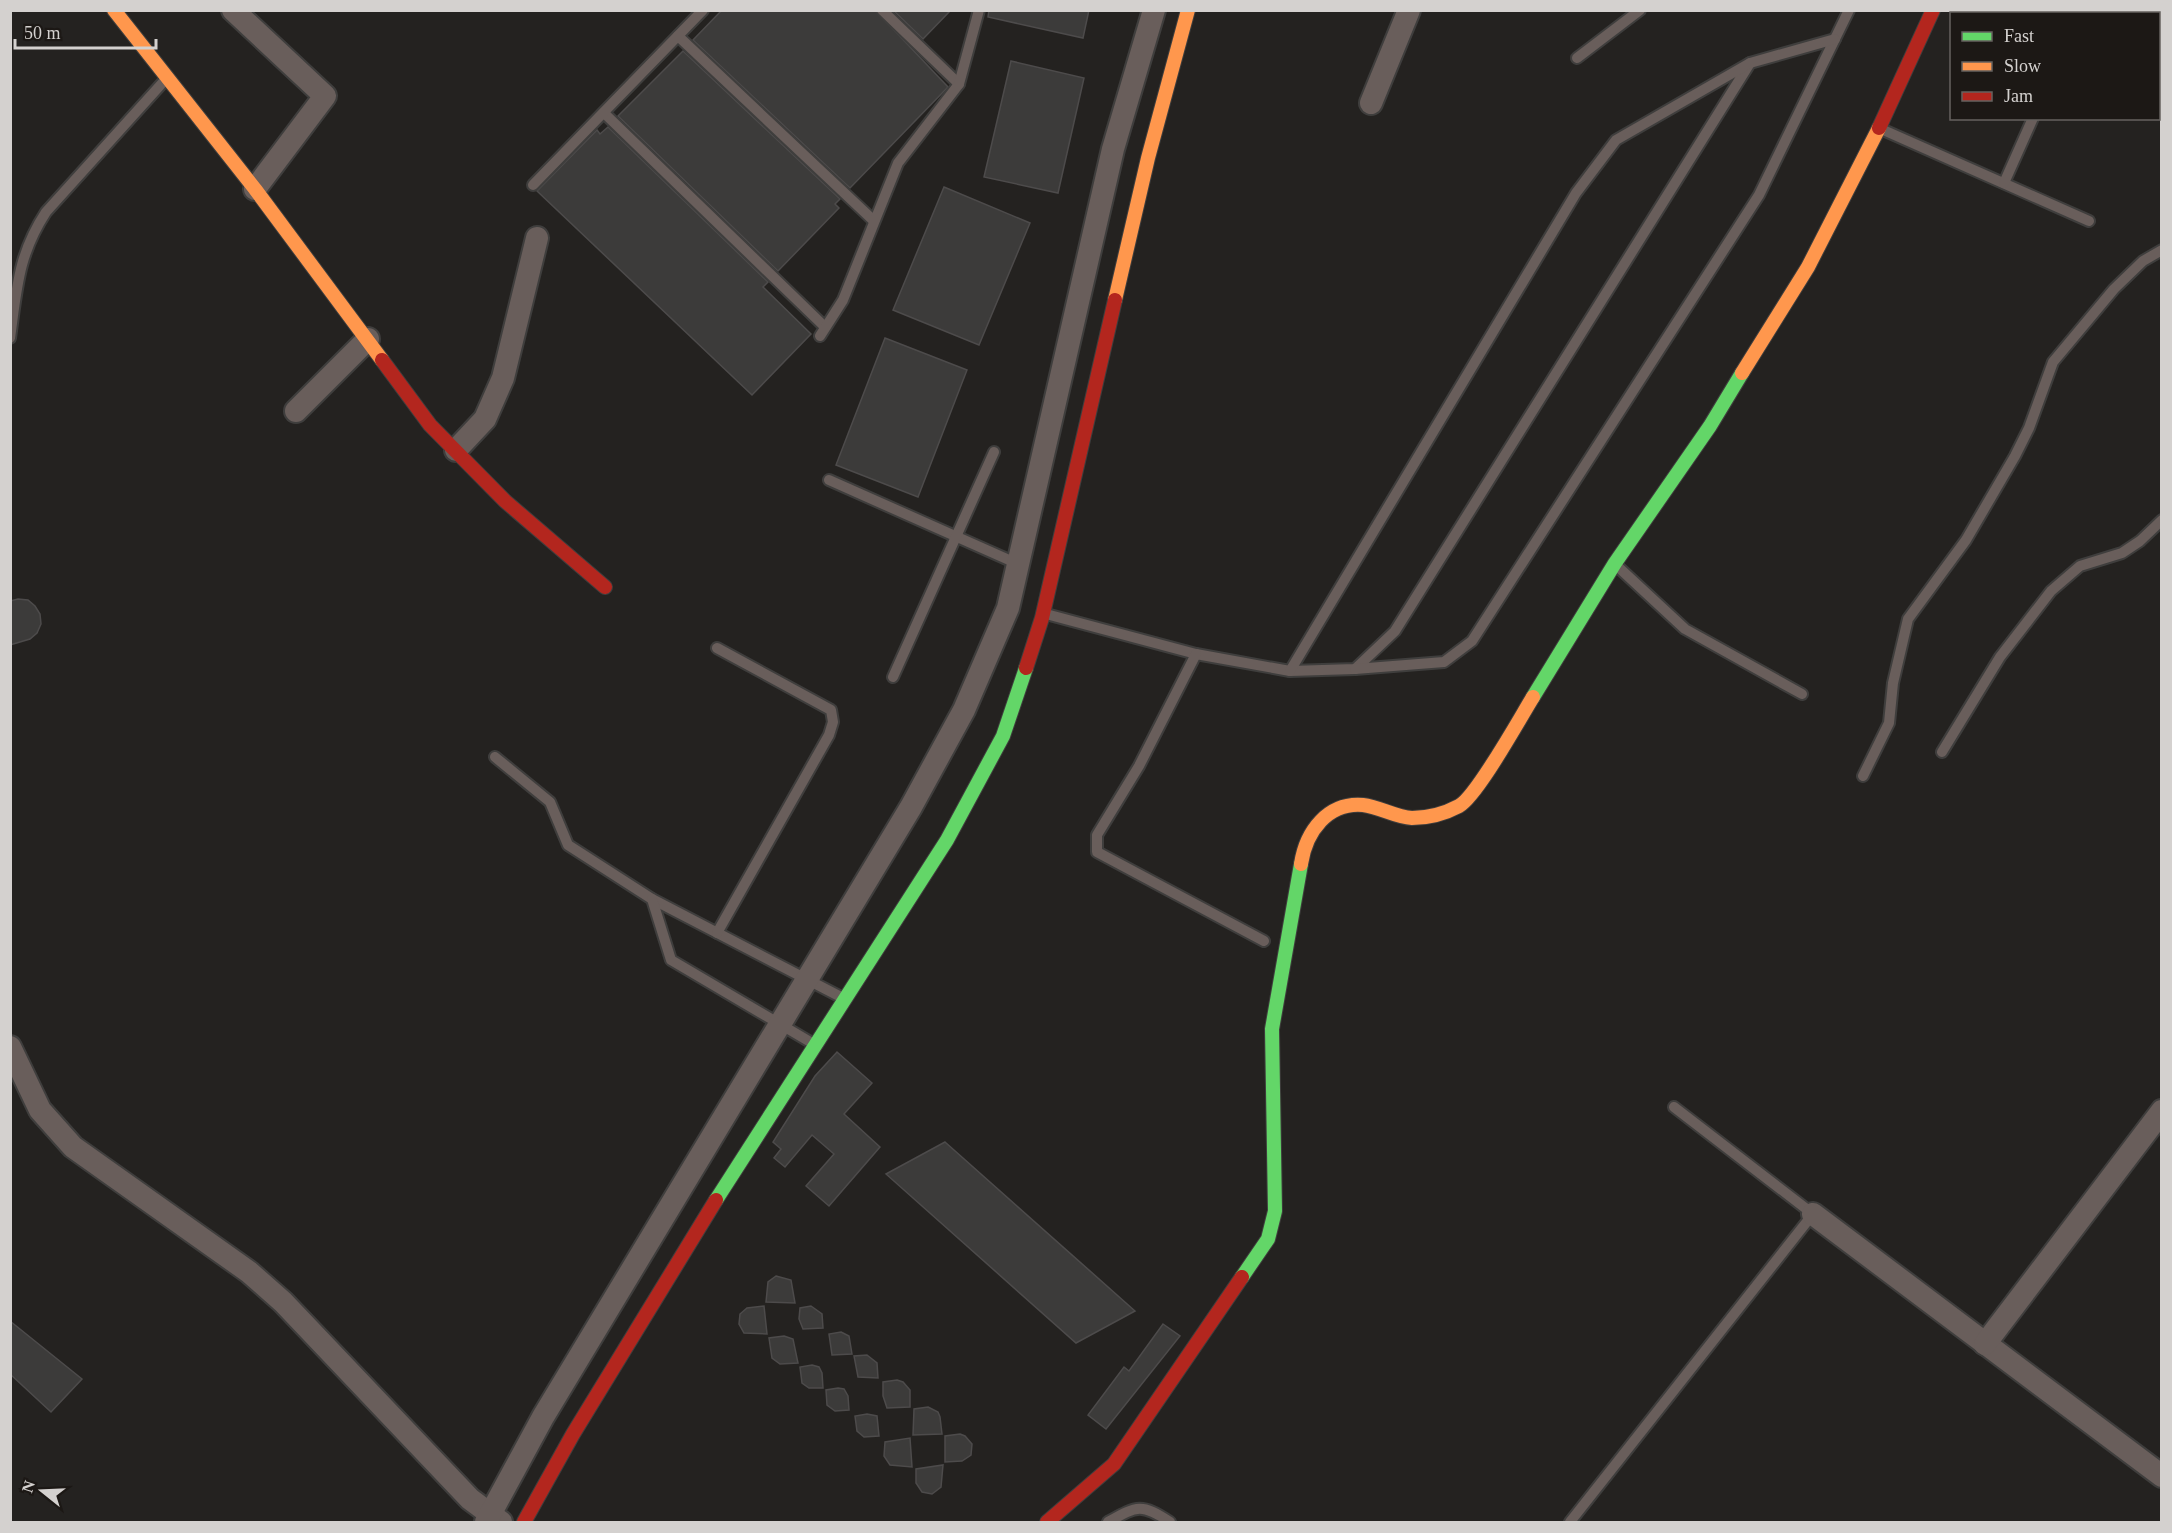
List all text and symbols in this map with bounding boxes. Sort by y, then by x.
scale bar [15,12,156,50]
legend [1950,12,2160,120]
text: 50 m [24,23,61,43]
text: Fast [2004,26,2034,46]
text: Slow [2004,56,2041,76]
text: Jam [2004,86,2033,106]
north arrow [12,1461,72,1521]
text: N [18,1478,38,1495]

